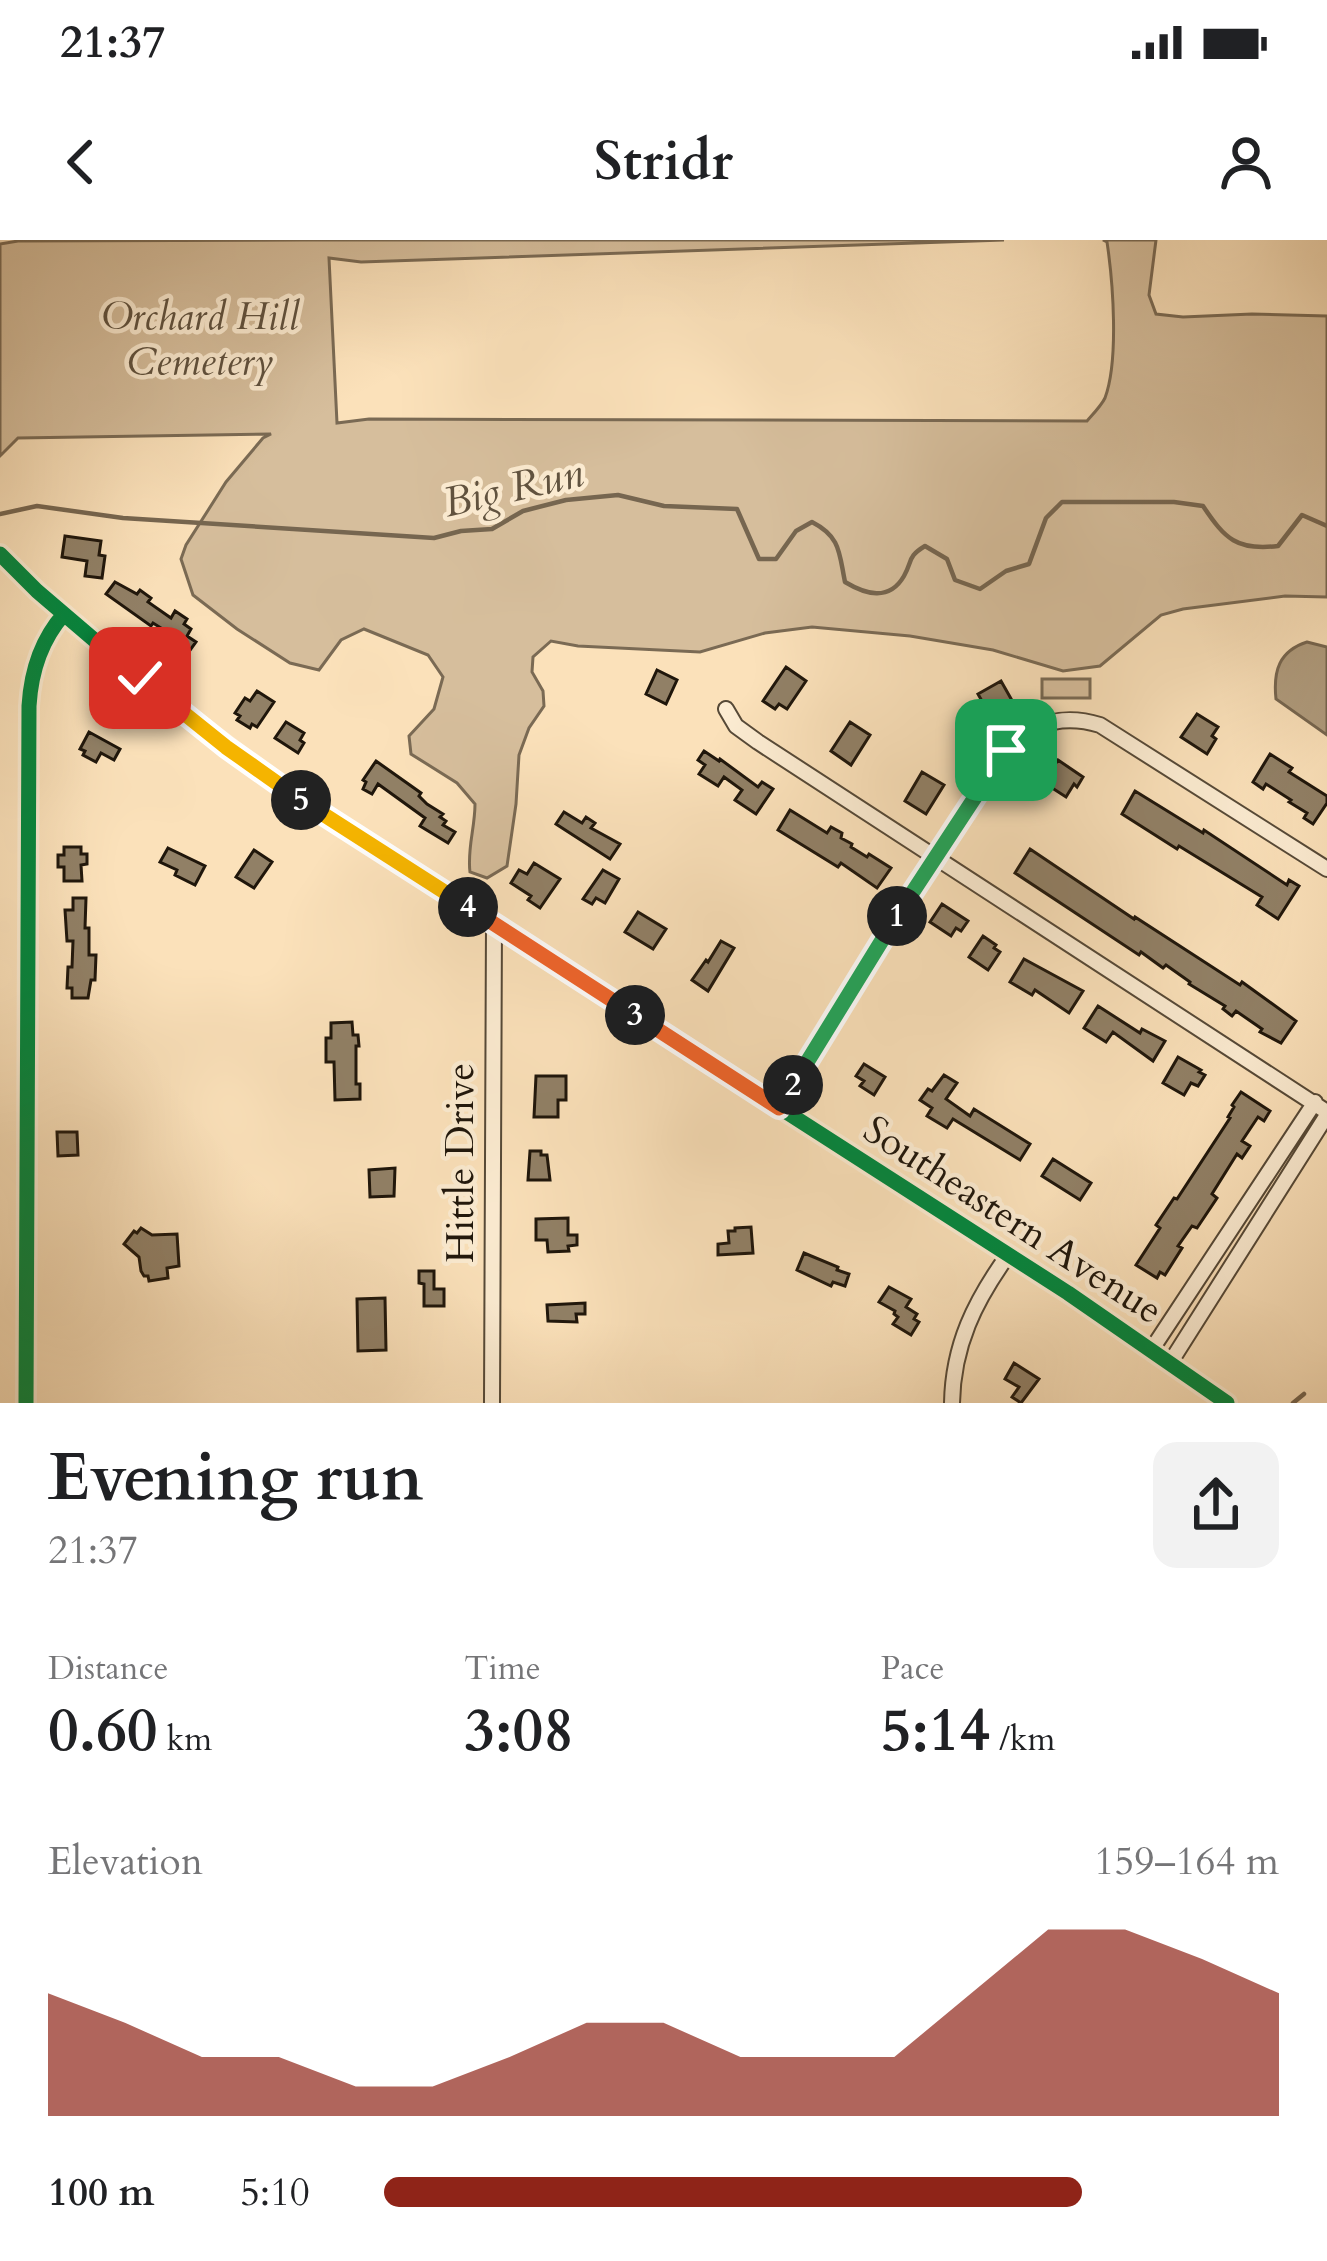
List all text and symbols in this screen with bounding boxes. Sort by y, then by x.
text: 21:37 [60,12,165,73]
text: Stridr [594,126,733,199]
icon: back [48,129,114,195]
icon: person [1213,129,1279,195]
park label: Orchard Hill Cemetery [101,290,300,388]
water label: Big Run [438,444,589,532]
pin [89,627,191,729]
icon: check [107,645,173,711]
pin [955,699,1057,801]
icon: arrive [973,717,1039,783]
pin: 5 [271,770,331,830]
text: 5 [293,777,309,822]
pin: 4 [438,877,498,937]
text: 4 [460,884,476,929]
pin: 1 [867,886,927,946]
text: 1 [889,893,905,938]
pin: 3 [605,985,665,1045]
text: 3 [627,992,643,1037]
pin: 2 [763,1055,823,1115]
text: 2 [785,1062,801,1107]
street label: Hittle Drive [434,1063,487,1263]
street label: Southeastern Avenue [853,1103,1173,1337]
text: Evening run [48,1434,423,1523]
button: share [1153,1442,1279,1568]
text: 21:37 [48,1524,138,1577]
text: Distance [48,1646,169,1691]
text: Time [464,1646,541,1691]
text: Pace [881,1646,944,1691]
text: 0.60 [48,1691,158,1772]
text: 3:08 [464,1691,574,1772]
text: 5:14 [881,1691,990,1772]
text: km [158,1717,212,1762]
text: /km [990,1717,1055,1762]
text: Elevation [48,1835,203,1888]
text: 159–164 m [1094,1835,1279,1888]
text: 100 m [48,2166,154,2219]
text: 5:10 [240,2166,310,2219]

